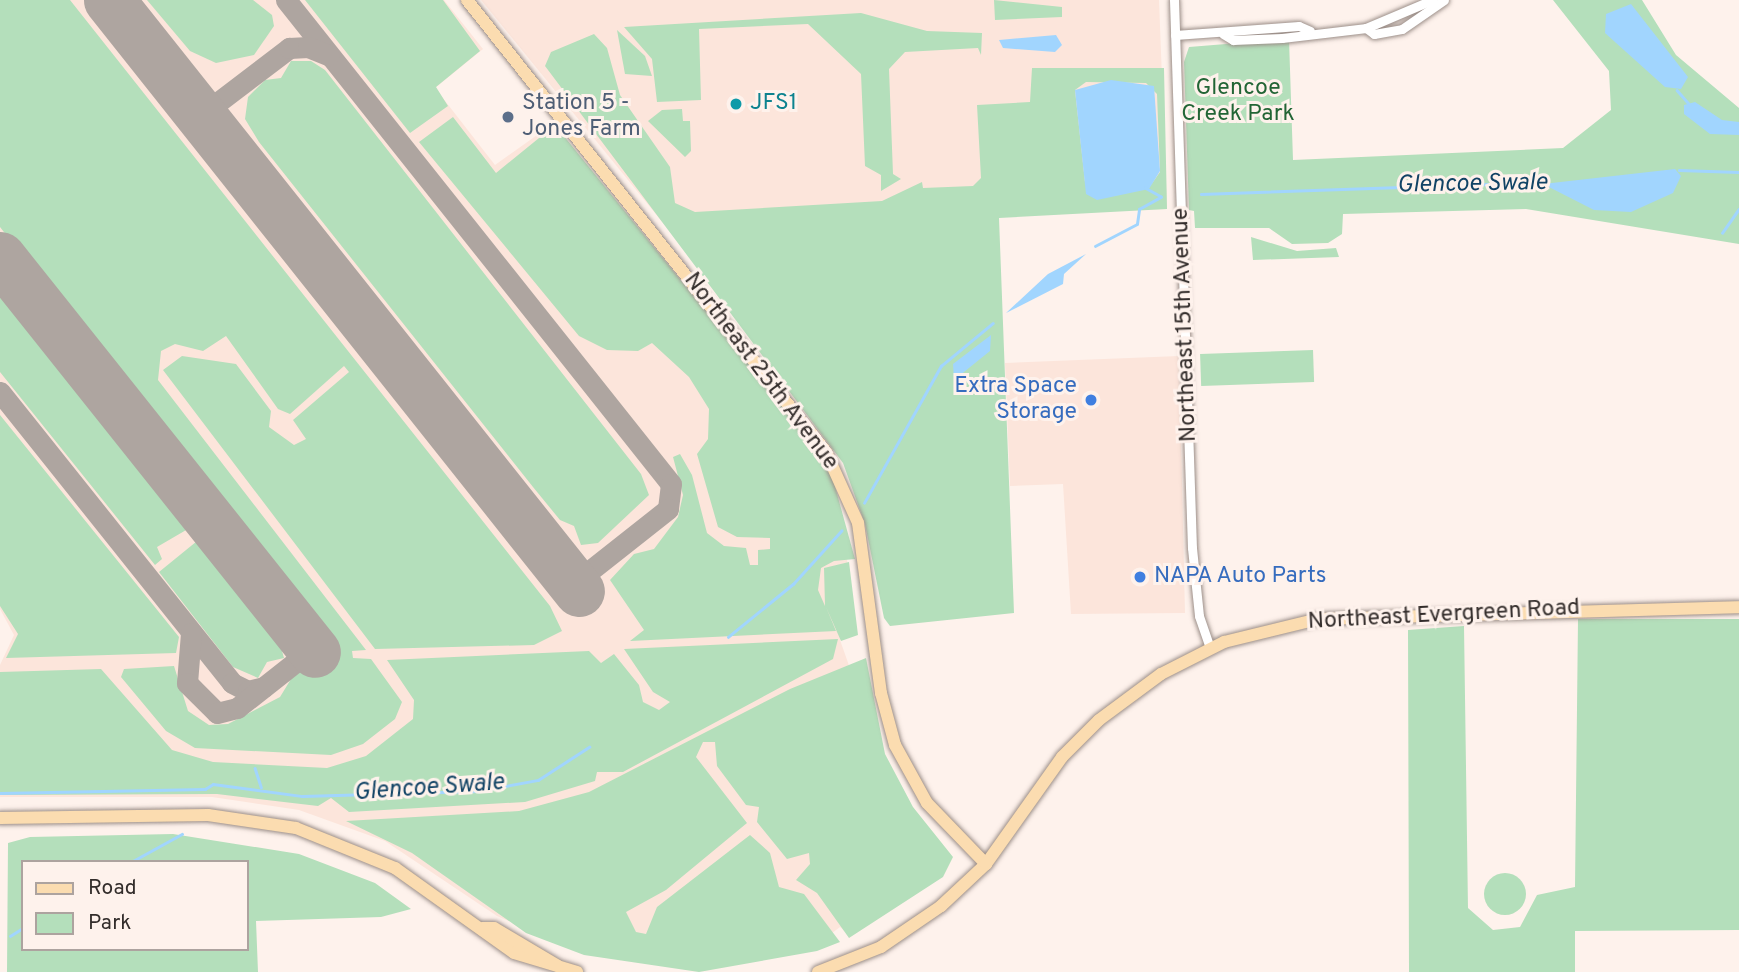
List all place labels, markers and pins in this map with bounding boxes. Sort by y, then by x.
place label: Station 5 - Jones Farm [522,90,641,144]
place label: JFS1 [750,90,797,118]
marker: JFS1 [728,96,744,112]
marker: Station 5 - Jones Farm [500,109,516,125]
place label: Extra Space Storage [954,373,1077,427]
marker: Extra Space Storage [1083,392,1099,408]
place label: NAPA Auto Parts [1154,563,1328,591]
marker: NAPA Auto Parts [1132,569,1148,585]

